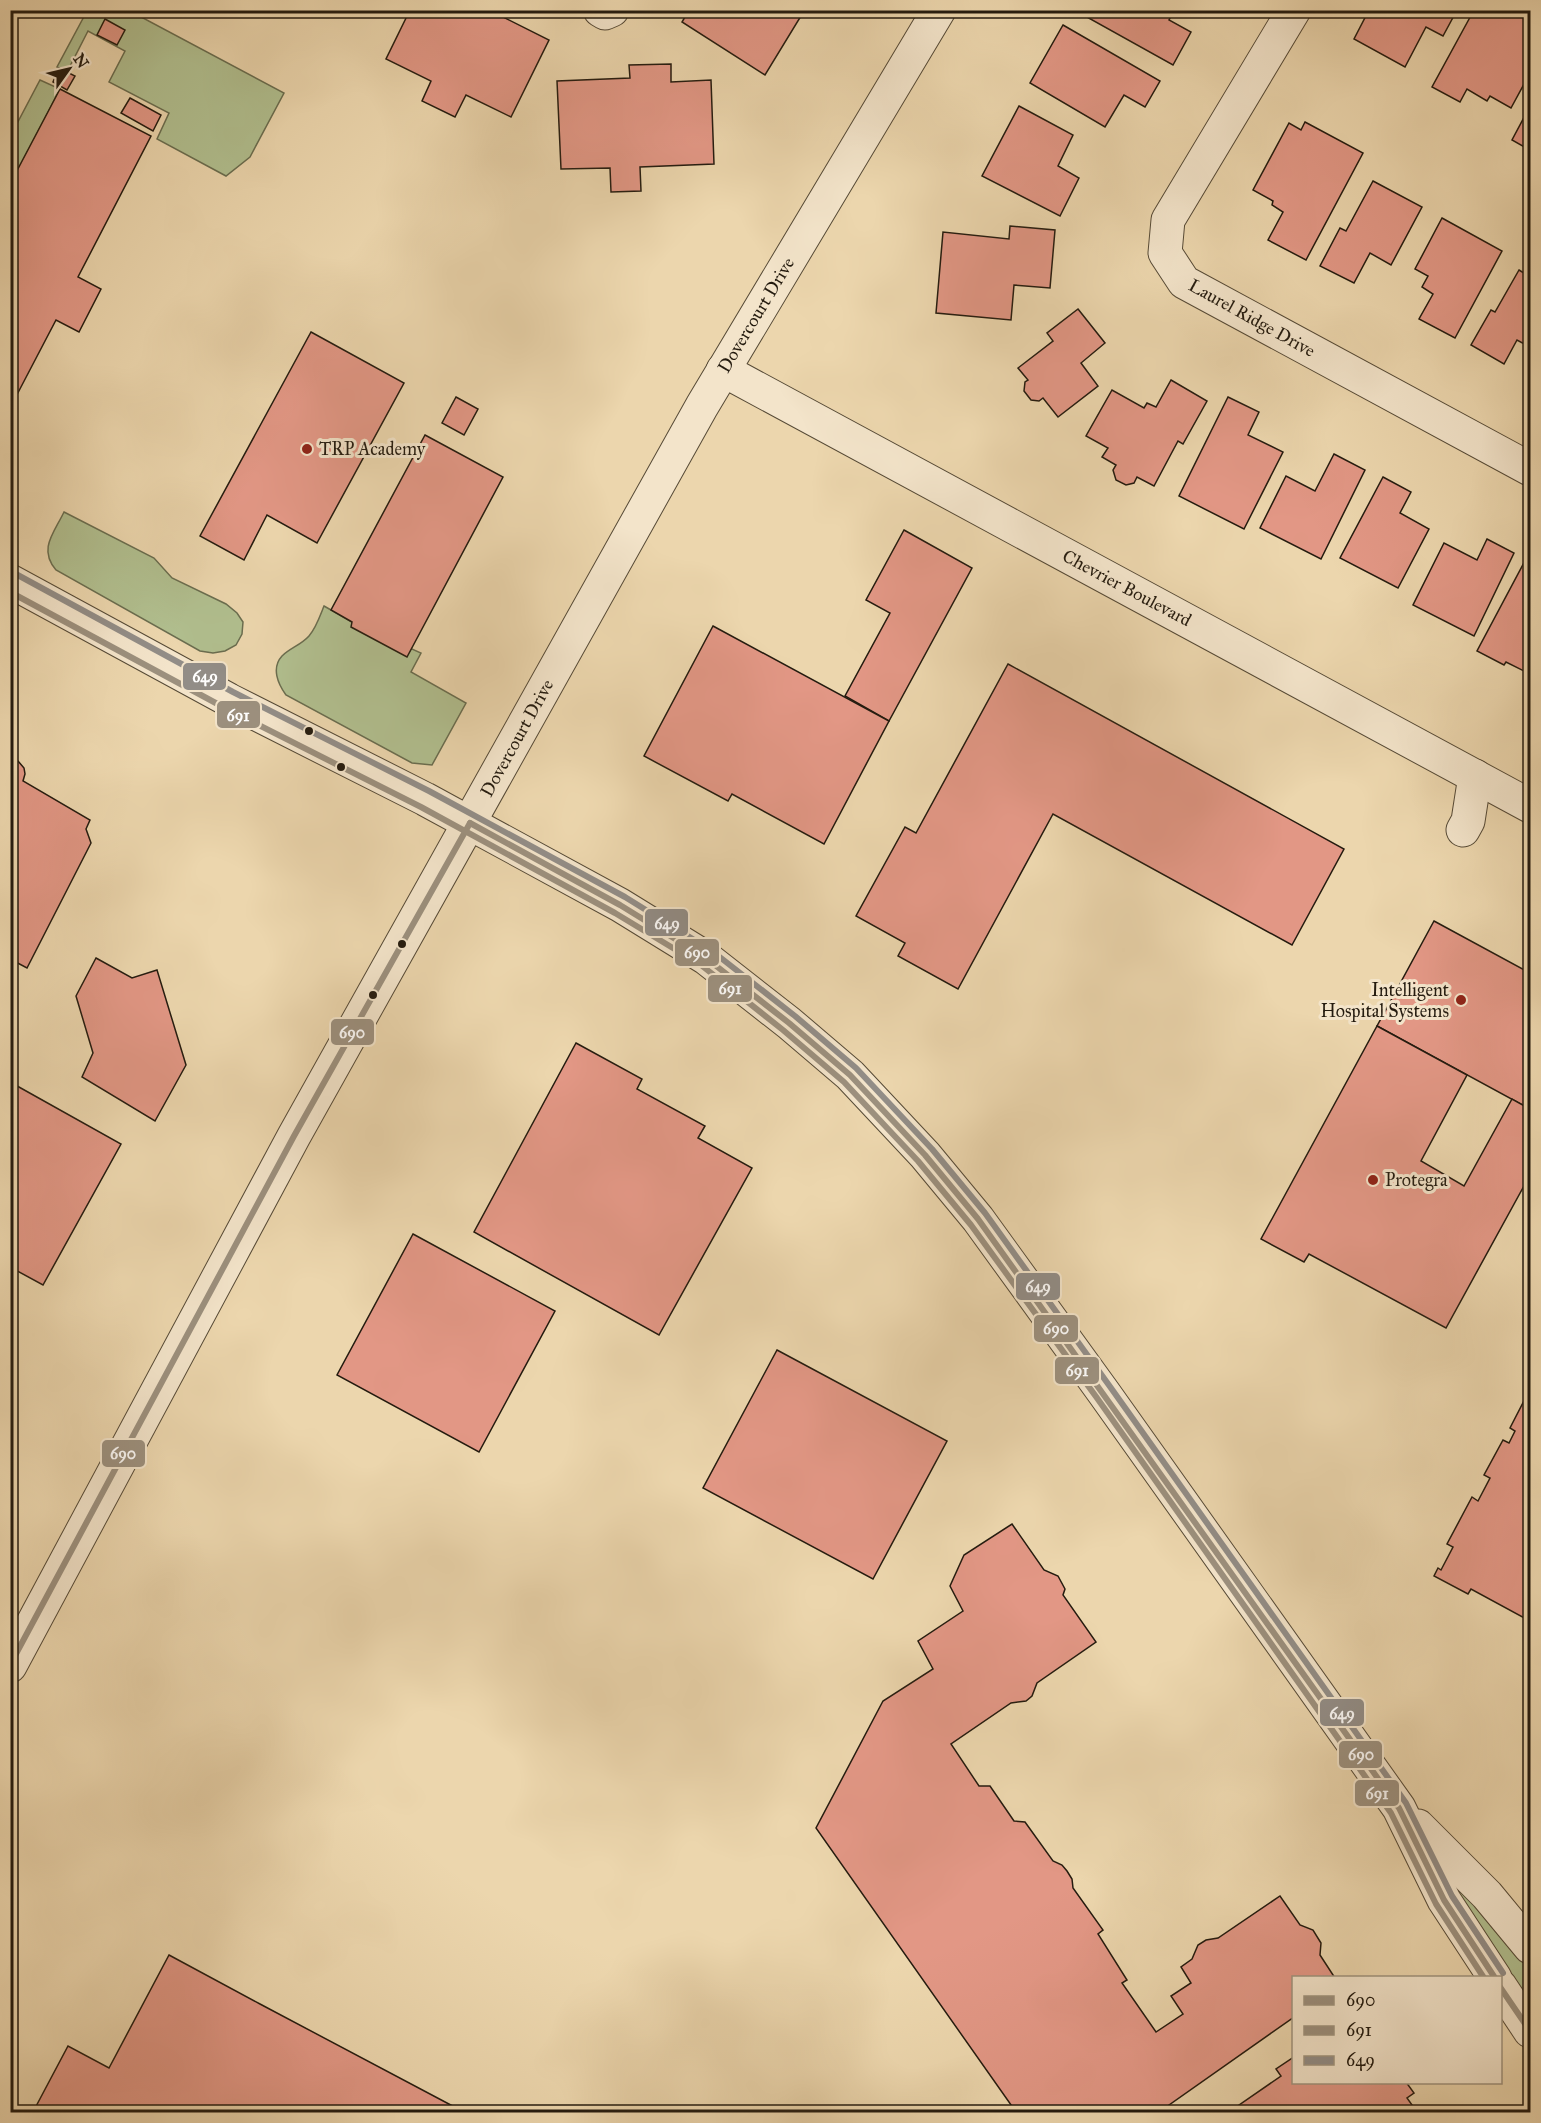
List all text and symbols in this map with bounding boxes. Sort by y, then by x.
north arrow [39,39,99,99]
text: N [69,50,93,72]
street label: Dovercourt Drive [713,253,799,377]
street label: Laurel Ridge Drive [1184,274,1319,363]
place label: TRP Academy [319,438,426,460]
marker: TRP Academy [300,442,314,456]
street label: Chevrier Boulevard [1059,545,1195,631]
line badge: 649 [182,662,227,691]
text: 649 [192,667,218,687]
street label: Dovercourt Drive [476,675,558,801]
line badge: 691 [216,700,261,729]
text: 691 [227,706,250,726]
unlabelled marker [303,725,315,737]
unlabelled marker [335,761,347,773]
line badge: 649 [644,908,689,937]
text: 649 [654,914,680,934]
unlabelled marker [396,938,408,950]
line badge: 690 [674,938,720,967]
text: 690 [684,943,710,963]
line badge: 691 [707,974,753,1003]
text: 691 [719,979,742,999]
place label: Intelligent Hospital Systems [1321,979,1450,1022]
unlabelled marker [367,989,379,1001]
marker: Intelligent Hospital Systems [1454,993,1468,1007]
line badge: 690 [330,1018,375,1046]
text: 690 [339,1023,365,1043]
place label: Protegra [1385,1169,1448,1192]
marker: Protegra [1366,1173,1380,1187]
line badge: 649 [1015,1272,1061,1301]
text: 649 [1025,1277,1051,1297]
line badge: 690 [1033,1314,1079,1343]
text: 690 [1043,1319,1069,1339]
line badge: 691 [1054,1356,1100,1385]
text: 691 [1066,1361,1089,1381]
line badge: 690 [101,1439,146,1468]
text: 690 [110,1444,136,1464]
line badge: 649 [1319,1698,1365,1727]
text: 649 [1329,1704,1355,1724]
line badge: 690 [1338,1740,1383,1769]
text: 690 [1348,1745,1374,1765]
line badge: 691 [1354,1779,1400,1807]
text: 691 [1366,1784,1389,1804]
legend [1292,1976,1502,2084]
text: 690 [1346,1989,1375,2011]
text: 691 [1346,2019,1372,2041]
text: 649 [1346,2049,1375,2071]

